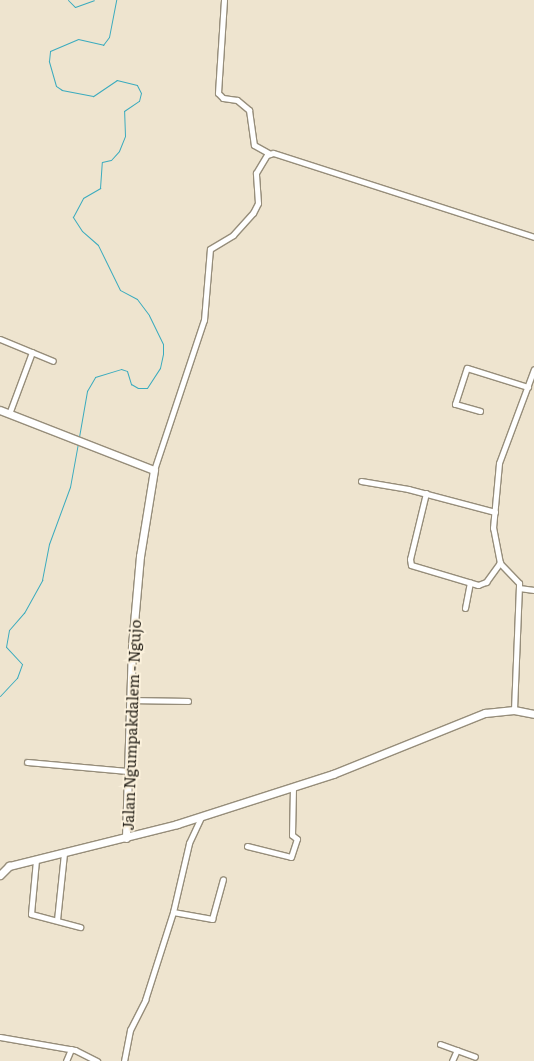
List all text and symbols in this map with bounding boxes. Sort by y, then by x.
street label: Jalan Ngumpakdalem - Ngujo [118,619,144,831]

